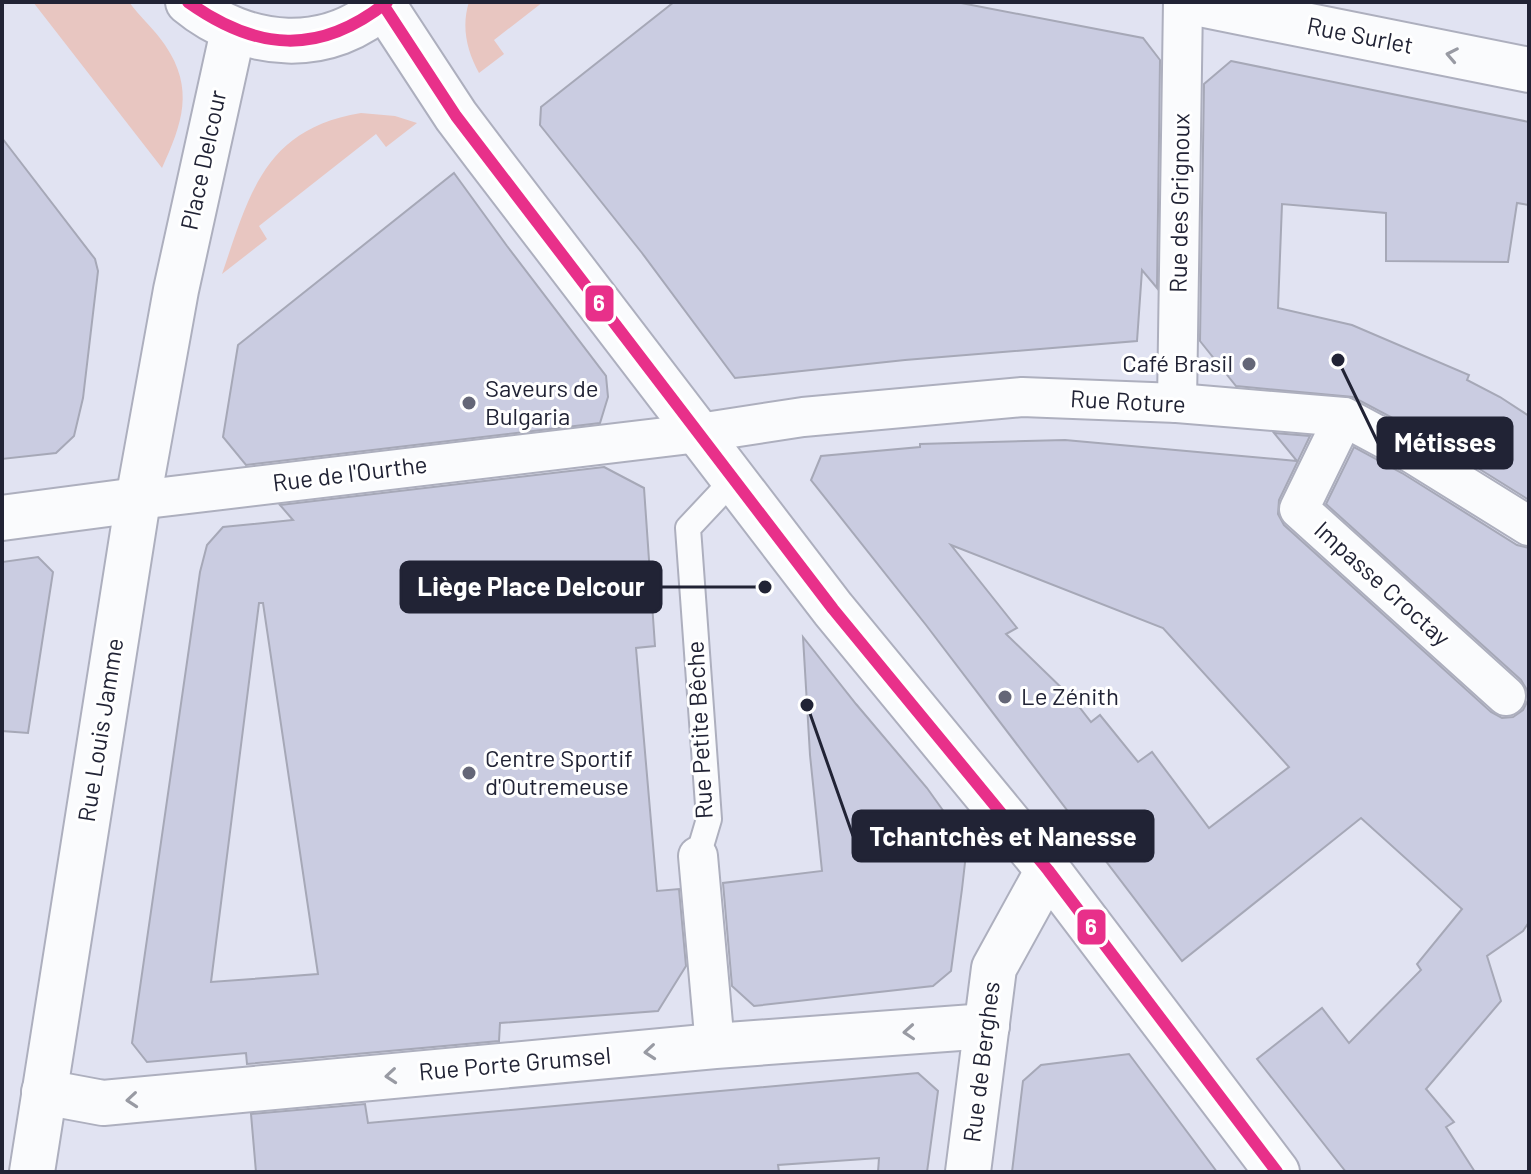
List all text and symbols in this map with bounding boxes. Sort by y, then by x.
street label: Rue Surlet [1305,10,1416,59]
one-way arrow [1446,47,1459,64]
street label: Place Delcour [174,87,232,232]
street label: Rue des Grignoux [1162,113,1195,293]
line badge: 6 [584,284,615,323]
text: 6 [593,289,605,315]
place label: Café Brasil [1122,348,1233,377]
marker: Café Brasil [1240,355,1258,373]
place label: Saveurs de Bulgaria [485,373,599,430]
street label: Rue Roture [1070,383,1187,418]
marker: Saveurs de Bulgaria [460,394,478,412]
callout: Métisses [1378,418,1512,468]
text: Métisses [1394,426,1496,457]
street label: Rue de l'Ourthe [271,449,429,496]
street label: Impasse Croctay [1309,514,1457,651]
callout: Liège Place Delcour [401,562,661,612]
text: Liège Place Delcour [417,570,645,601]
street label: Rue Louis Jamme [71,636,128,824]
street label: Rue Petite Bêche [679,640,718,820]
place label: Le Zénith [1021,681,1119,710]
marker: Le Zénith [996,688,1014,706]
place label: Centre Sportif d'Outremeuse [485,743,633,800]
marker: Centre Sportif d'Outremeuse [460,764,478,782]
callout: Tchantchès et Nanesse [853,811,1153,861]
text: Tchantchès et Nanesse [869,820,1137,851]
line badge: 6 [1076,908,1107,946]
text: 6 [1085,913,1097,939]
street label: Rue de Berghes [956,980,1005,1144]
one-way arrow [902,1023,915,1040]
street label: Rue Porte Grumsel [417,1040,612,1085]
one-way arrow [643,1043,656,1060]
one-way arrow [384,1067,397,1084]
one-way arrow [125,1092,138,1109]

